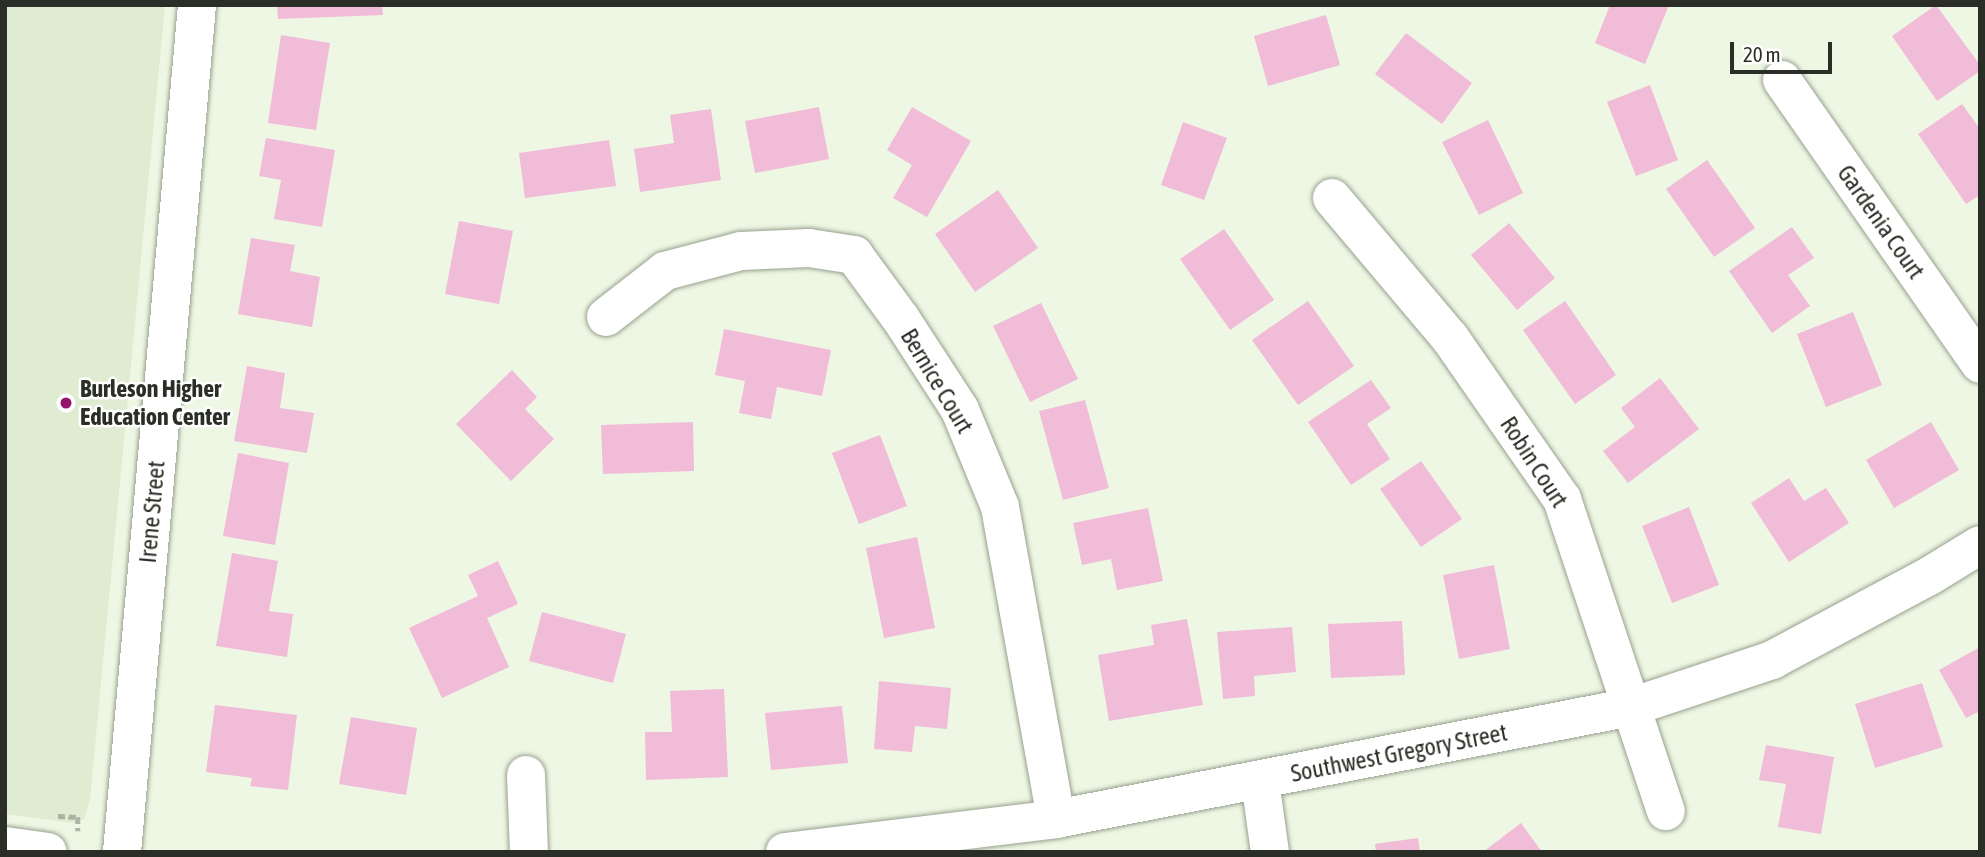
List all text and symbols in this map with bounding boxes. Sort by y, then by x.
scale bar [1733,28,1834,72]
text: 20 m [1743,42,1781,66]
street label: Gardenia Court [1831,160,1931,284]
street label: Bernice Court [895,323,979,439]
place label: Burleson Higher Education Center [80,375,230,431]
marker: Burleson Higher Education Center [58,395,74,411]
street label: Robin Court [1494,411,1574,513]
street label: Irene Street [133,460,171,564]
street label: Southwest Gregory Street [1288,718,1510,788]

